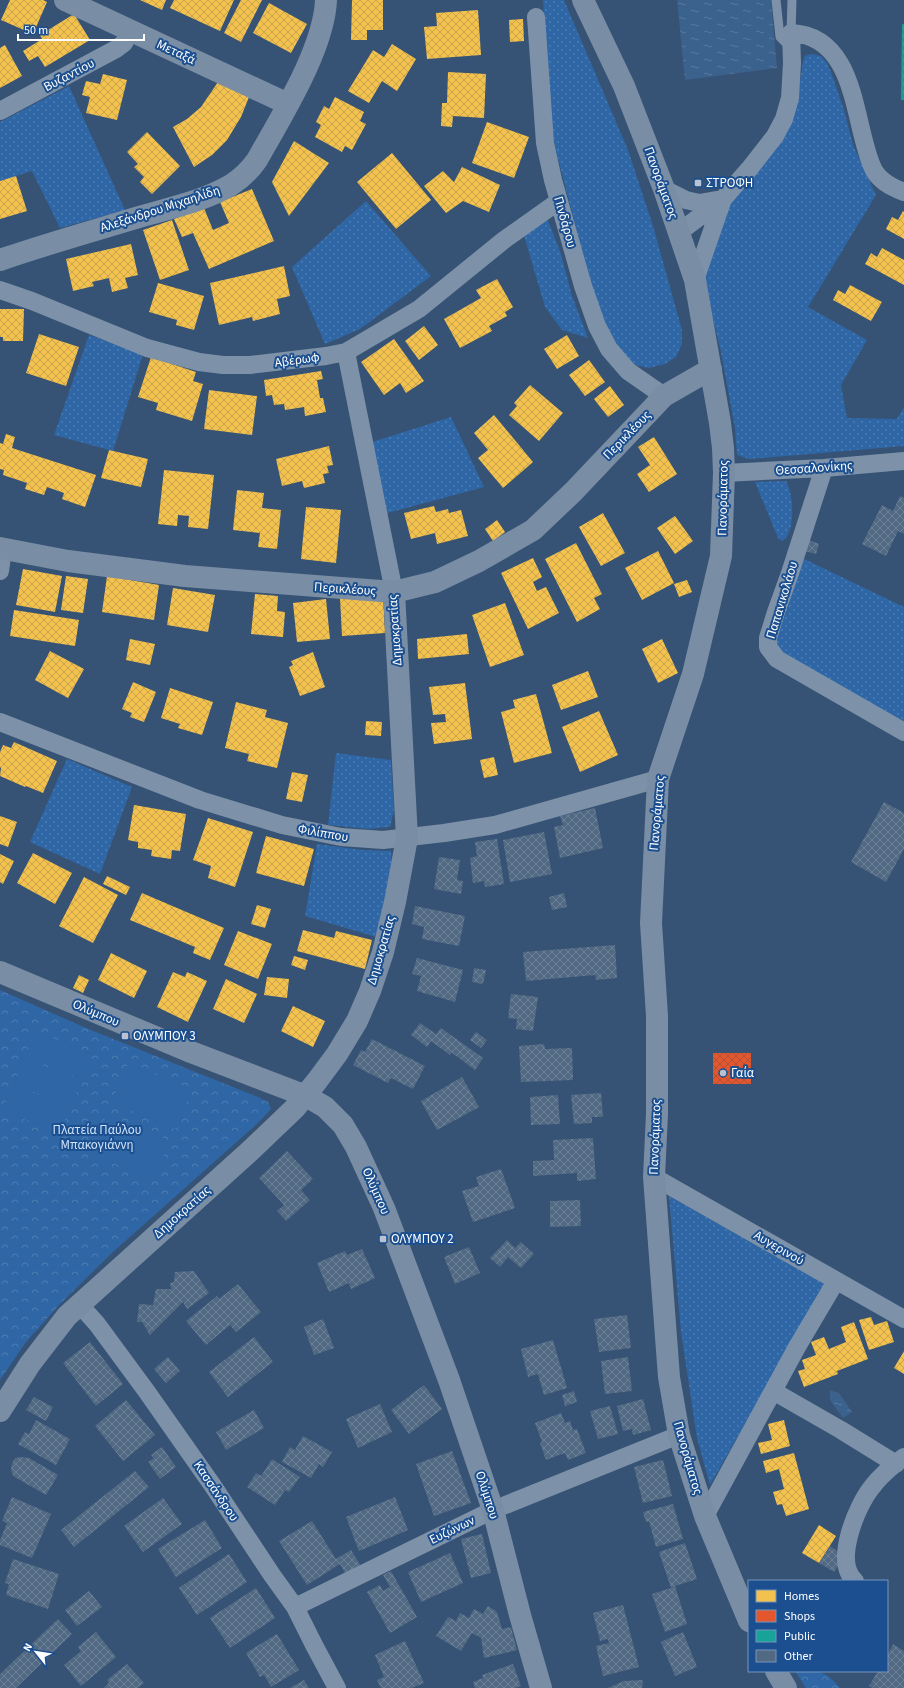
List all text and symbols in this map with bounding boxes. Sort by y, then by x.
scale bar [18,16,144,42]
text: 50 m [24,22,48,39]
street label: Μεταξά [154,35,199,69]
street label: Βυζαντίου [40,54,98,96]
street label: Πανοράματος [640,144,683,222]
place label: ΣΤΡΟΦΗ [706,174,753,192]
marker: ΣΤΡΟΦΗ [693,178,703,188]
street label: Aλεξάνδρου Mιχαηλίδη [98,181,222,237]
street label: Πινδάρου [549,194,581,250]
street label: Αβέρωφ [273,348,321,372]
street label: Περικλέους [599,406,655,464]
street label: Θεσσαλονίκης [775,456,854,480]
street label: Πανοράματος [713,460,733,536]
street label: Παπανικολάου [762,559,802,641]
street label: Περικλέους [313,578,377,600]
street label: Δημοκρατίας [384,593,406,666]
street label: Πανοράματος [645,774,669,851]
street label: Φιλίππου [296,820,350,846]
street label: Δημοκρατίας [362,913,400,987]
street label: Ολύμπου [70,995,122,1031]
place label: ΟΛΥΜΠΟΥ 3 [133,1027,196,1045]
marker: ΟΛΥΜΠΟΥ 3 [120,1031,130,1041]
place label: Γαία [731,1064,755,1082]
marker: Γαία [718,1068,728,1078]
street label: Πανοράματος [645,1098,665,1175]
park label: Πλατεία Παύλου Μπακογιάννη [53,1121,141,1154]
street label: Ολύμπου [358,1165,394,1217]
street label: Δημοκρατίας [149,1181,215,1243]
street label: Αυγερινού [750,1226,808,1270]
place label: ΟΛΥΜΠΟΥ 2 [391,1230,454,1248]
marker: ΟΛΥΜΠΟΥ 2 [378,1234,388,1244]
street label: Πανοράματος [669,1419,707,1497]
street label: Κασσάνδρου [189,1457,243,1525]
street label: Ολύμπου [471,1469,503,1521]
street label: Ευζώνων [426,1511,478,1549]
legend [748,1580,888,1672]
text: Homes [784,1588,819,1605]
text: Shops [784,1608,815,1625]
text: Public [784,1628,816,1645]
north arrow [16,1632,56,1672]
text: N [19,1640,36,1654]
text: Other [784,1648,814,1665]

